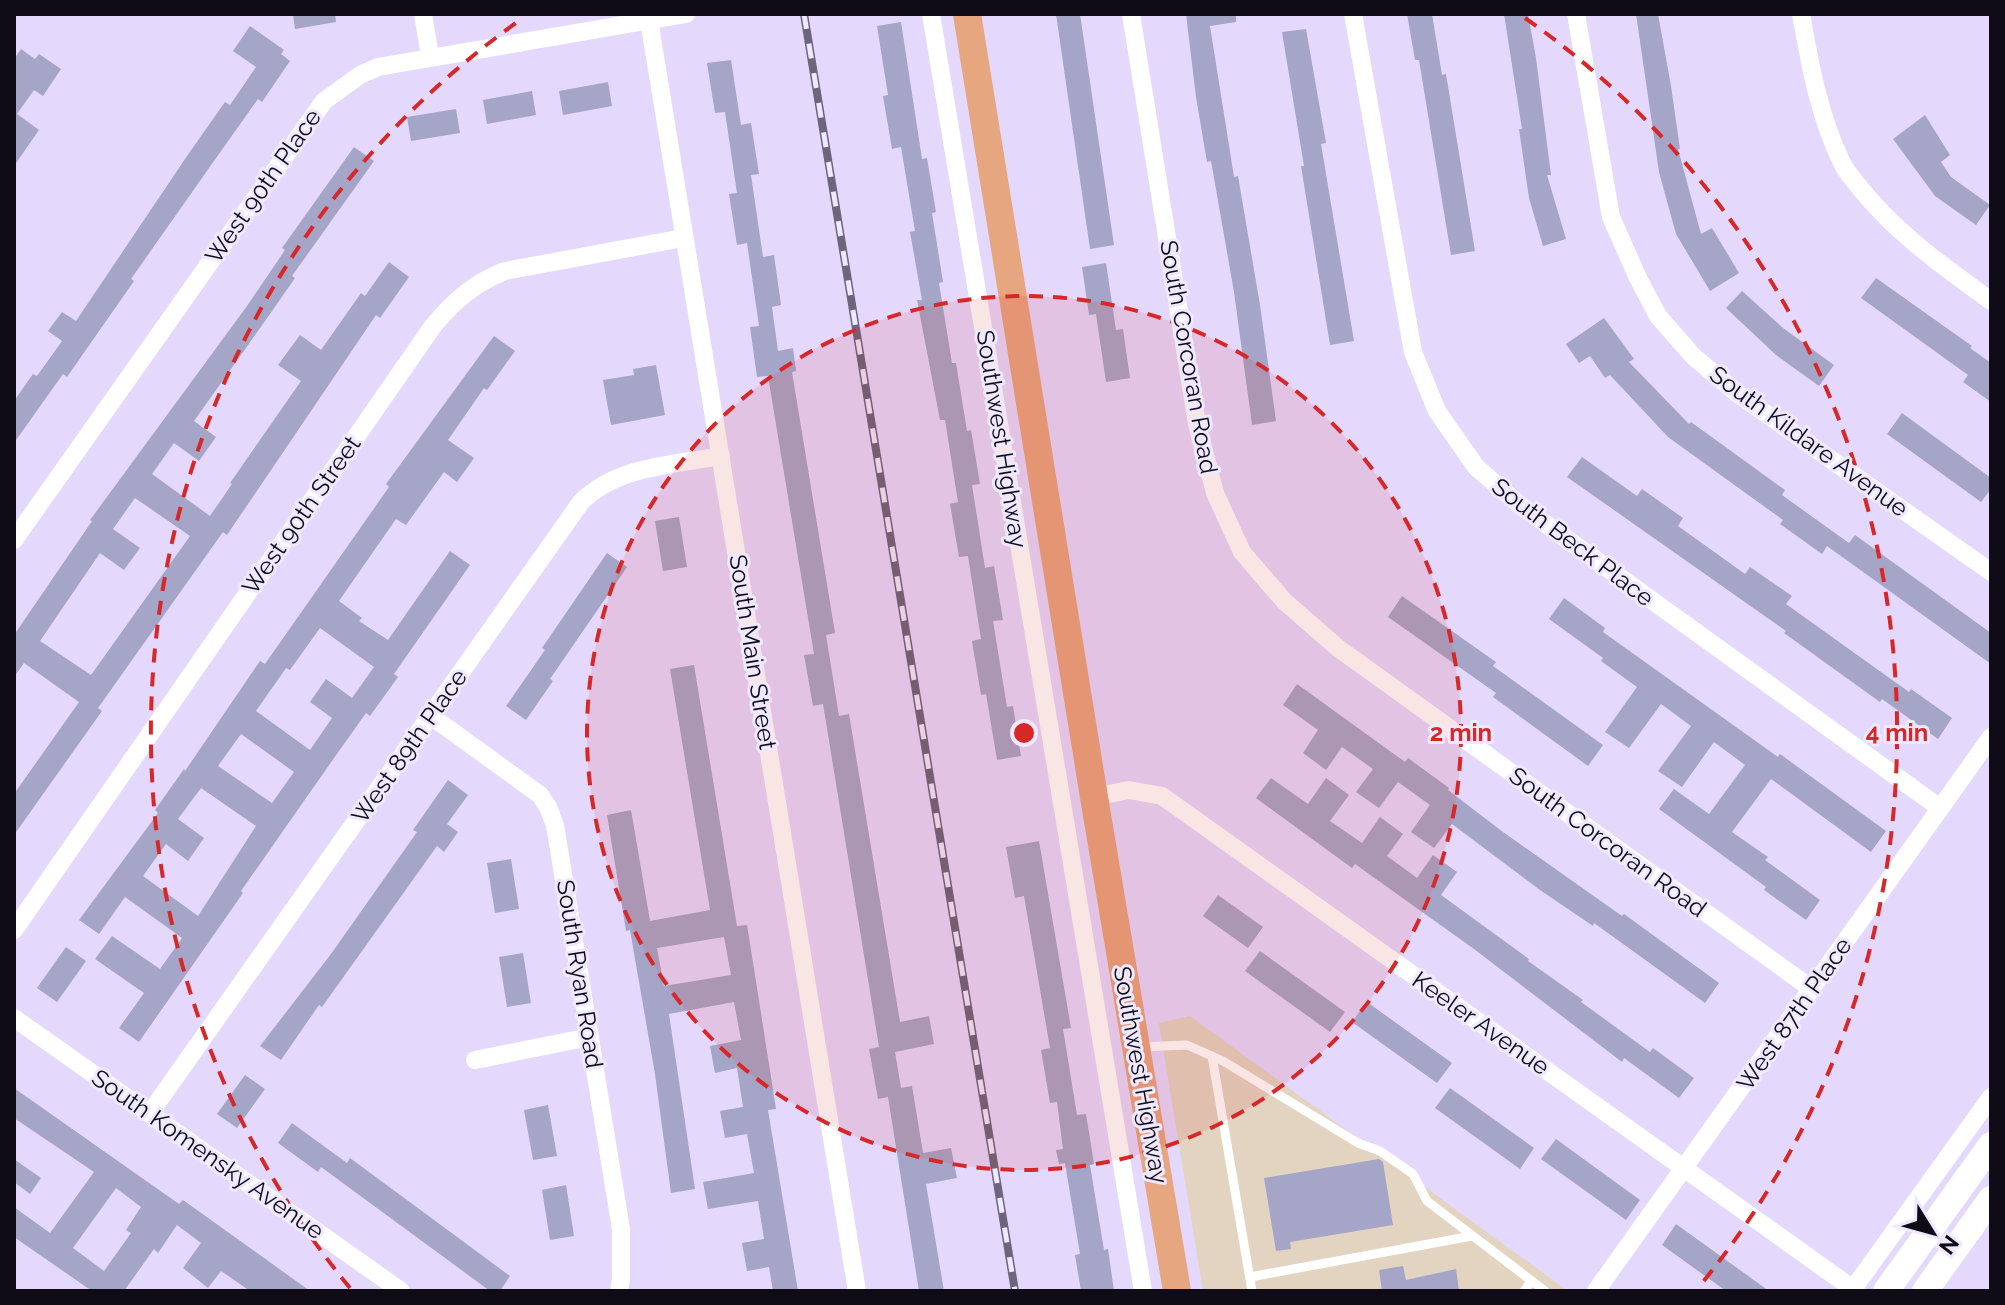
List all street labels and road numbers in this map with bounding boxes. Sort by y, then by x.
street label: West 90th Place [199,103,327,269]
street label: South Corcoran Road [1154,238,1224,476]
street label: Southwest Highway [970,328,1034,550]
street label: South Kildare Avenue [1704,359,1914,523]
street label: West 90th Street [236,430,366,600]
street label: South Beck Place [1486,472,1660,612]
street label: South Main Street [723,552,783,752]
street label: West 89th Place [345,663,473,829]
street label: South Corcoran Road [1504,761,1712,923]
street label: South Ryan Road [551,878,609,1070]
street label: West 87th Place [1730,932,1858,1096]
street label: Southwest Highway [1108,964,1174,1186]
street label: Keeler Avenue [1407,965,1555,1081]
street label: South Komensky Avenue [86,1063,330,1245]

